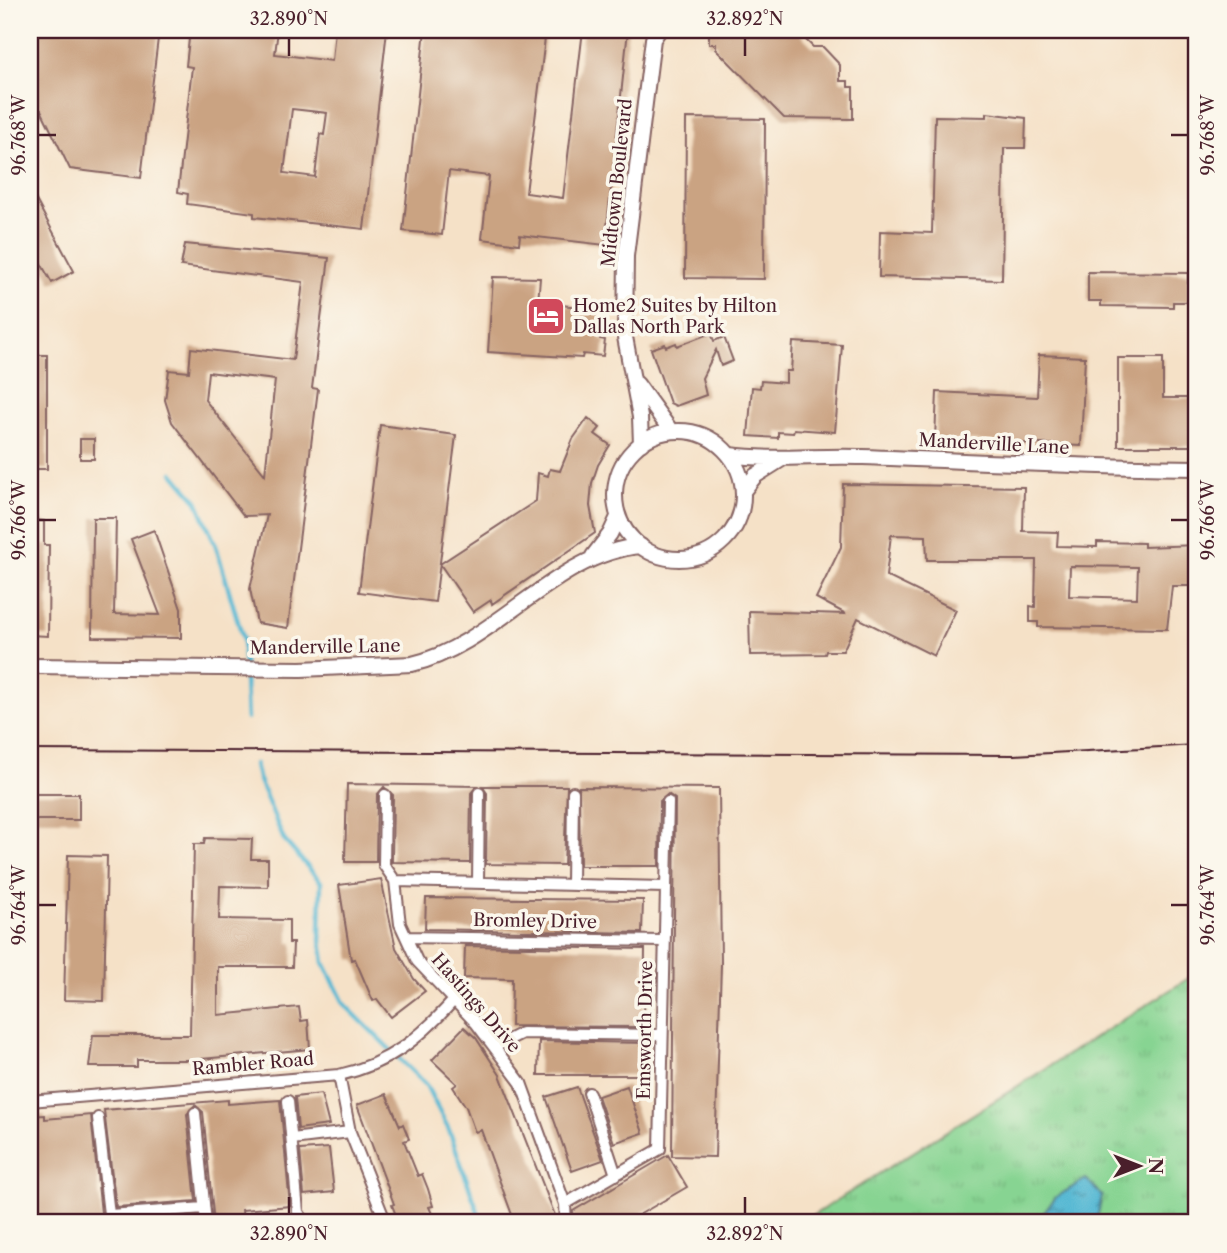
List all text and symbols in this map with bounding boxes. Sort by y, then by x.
text: 32.890°N [250,8,328,30]
text: 32.892°N [706,8,784,30]
text: 96.768°W [8,93,30,175]
text: 96.768°W [1197,93,1219,175]
street label: Midtown Boulevard [597,98,637,268]
hotel icon: Home2 Suites by Hilton Dallas North Park [525,295,567,337]
place label: Home2 Suites by Hilton Dallas North Park [573,295,777,338]
street label: Manderville Lane [918,429,1070,459]
text: 96.766°W [8,478,30,560]
text: 96.766°W [1197,478,1219,560]
street label: Manderville Lane [249,635,401,659]
text: 96.764°W [8,863,30,945]
text: 96.764°W [1197,863,1219,945]
street label: Bromley Drive [473,909,597,933]
street label: Hastings Drive [427,949,525,1057]
street label: Emsworth Drive [633,960,657,1100]
street label: Rambler Road [191,1048,315,1080]
north arrow [1104,1130,1174,1200]
text: N [1144,1158,1167,1174]
text: 32.890°N [250,1223,328,1245]
text: 32.892°N [706,1223,784,1245]

